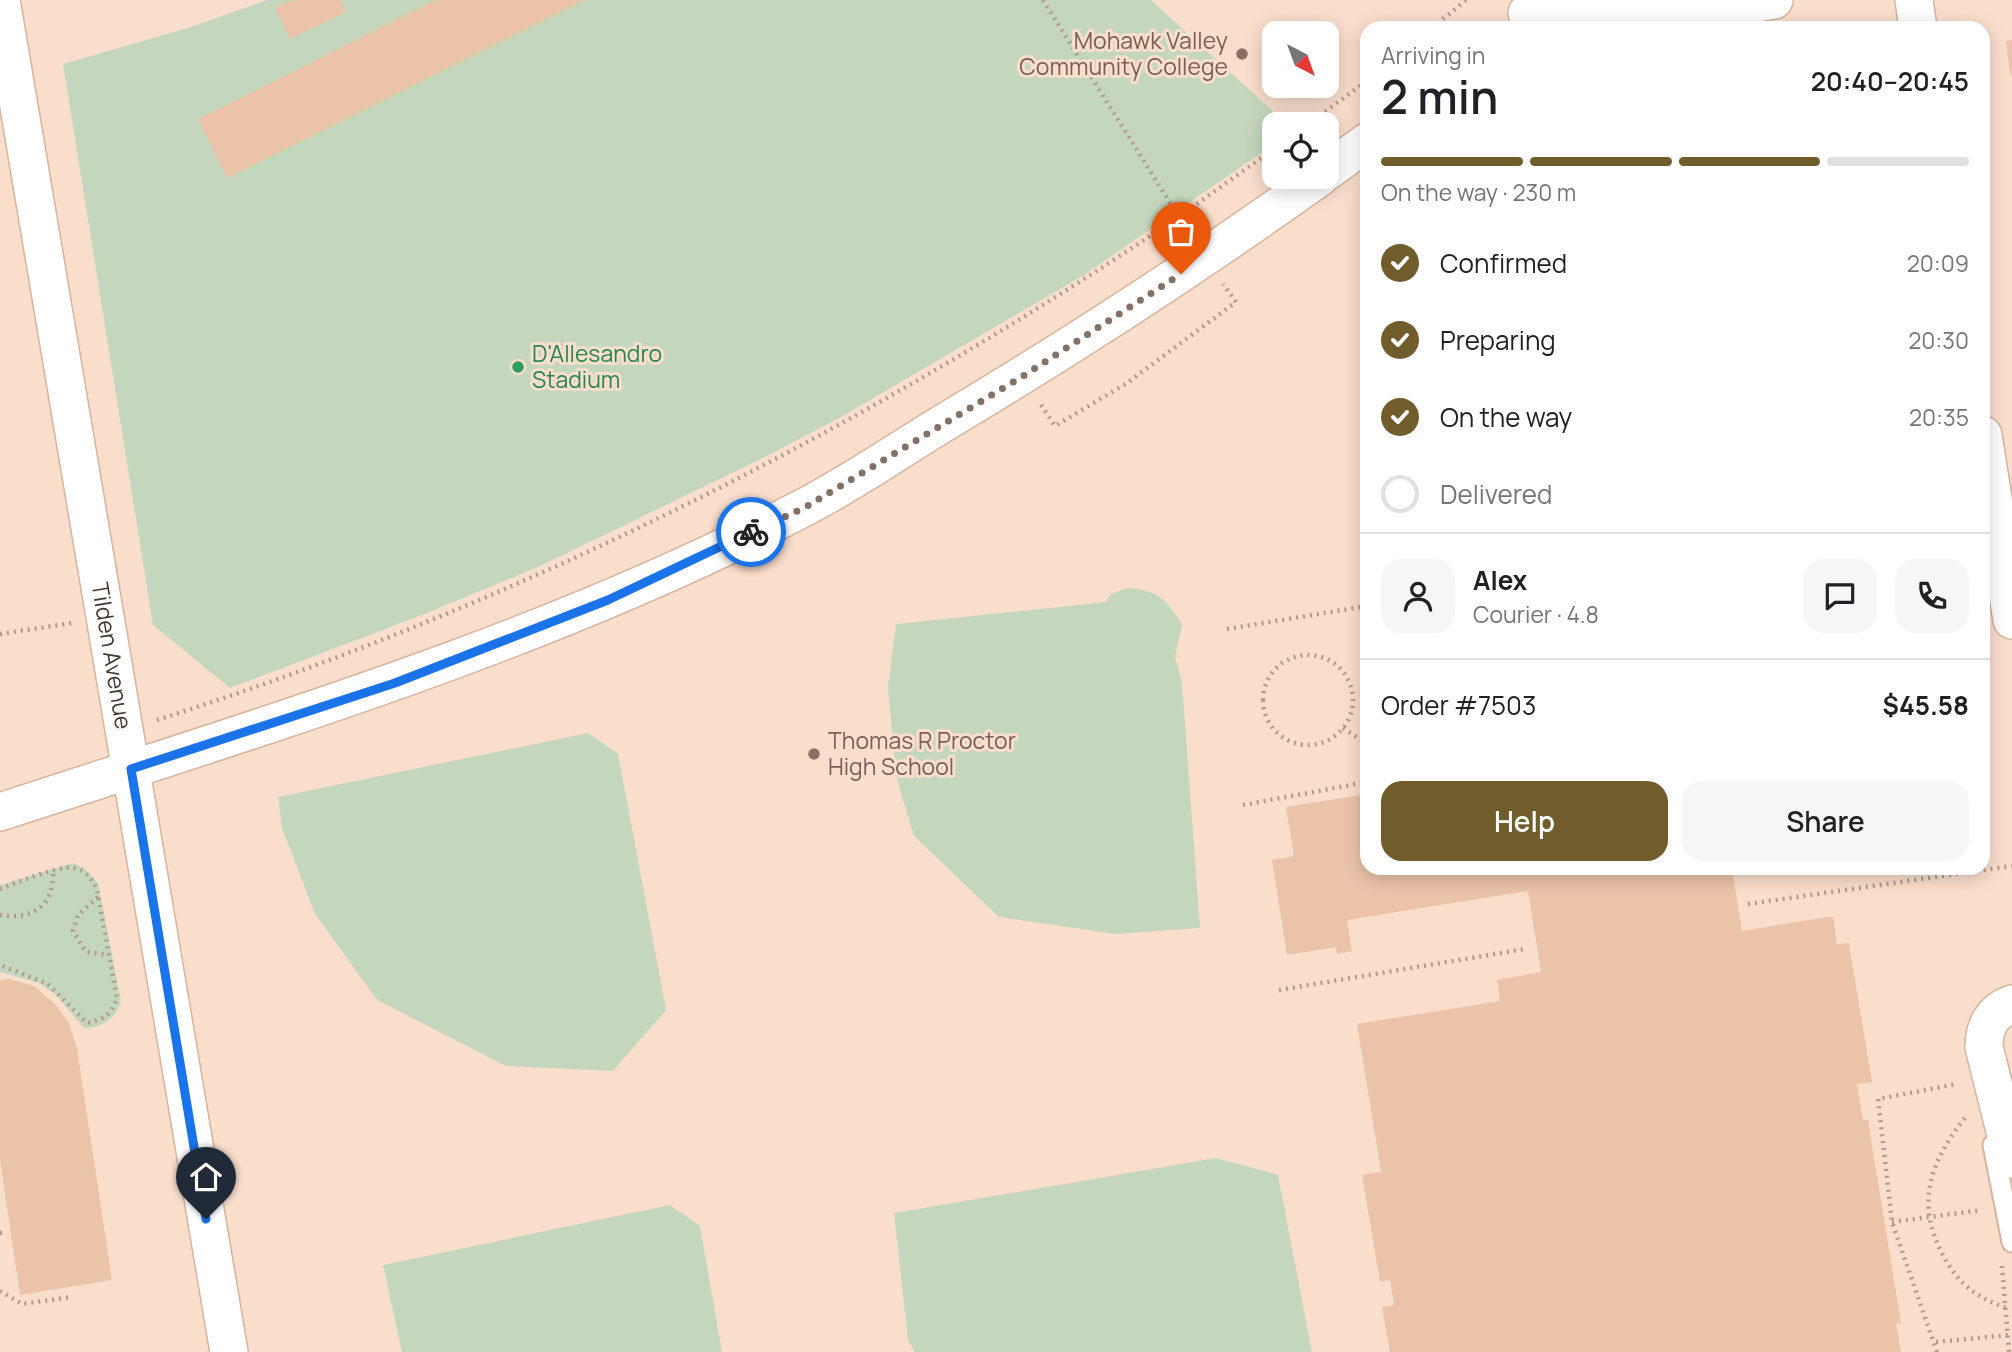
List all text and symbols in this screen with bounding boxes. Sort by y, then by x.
north arrow [1262,21,1339,98]
map controls [1262,21,1339,189]
place label: Mohawk Valley Community College [1019,24,1228,82]
text: Arriving in [1381,39,1486,71]
marker: Mohawk Valley Community College [1234,46,1250,62]
text: 20:40–20:45 [1811,63,1969,99]
text: 2 min [1381,65,1498,128]
button: locate [1262,112,1339,189]
text: On the way · 230 m [1381,176,1576,208]
pin [1151,202,1211,274]
icon: bag [1162,213,1200,251]
icon: check [1381,244,1419,282]
text: Confirmed [1440,245,1567,281]
text: 20:09 [1907,247,1969,279]
icon: check [1381,321,1419,359]
text: Preparing [1440,322,1556,358]
text: 20:30 [1908,324,1969,356]
place label: D'Allesandro Stadium [532,337,662,395]
marker: D'Allesandro Stadium [510,359,526,375]
icon: check [1381,398,1419,436]
text: On the way [1440,399,1572,435]
text: 20:35 [1909,401,1969,433]
text: Delivered [1440,476,1552,512]
courier [716,497,786,567]
icon: bike [732,513,770,551]
button: person [1381,559,1455,633]
button: chat [1803,559,1877,633]
button: phone [1895,559,1969,633]
text: Alex [1473,562,1527,598]
street label: Tilden Avenue [84,580,141,731]
text: Courier · 4.8 [1473,598,1599,630]
text: Order #7503 [1381,687,1536,723]
text: $45.58 [1883,687,1969,723]
place label: Thomas R Proctor High School [828,724,1016,782]
marker: Thomas R Proctor High School [806,746,822,762]
button: Help [1381,781,1668,861]
button: Share [1682,781,1969,861]
pin [176,1147,236,1219]
icon: home [187,1158,225,1196]

